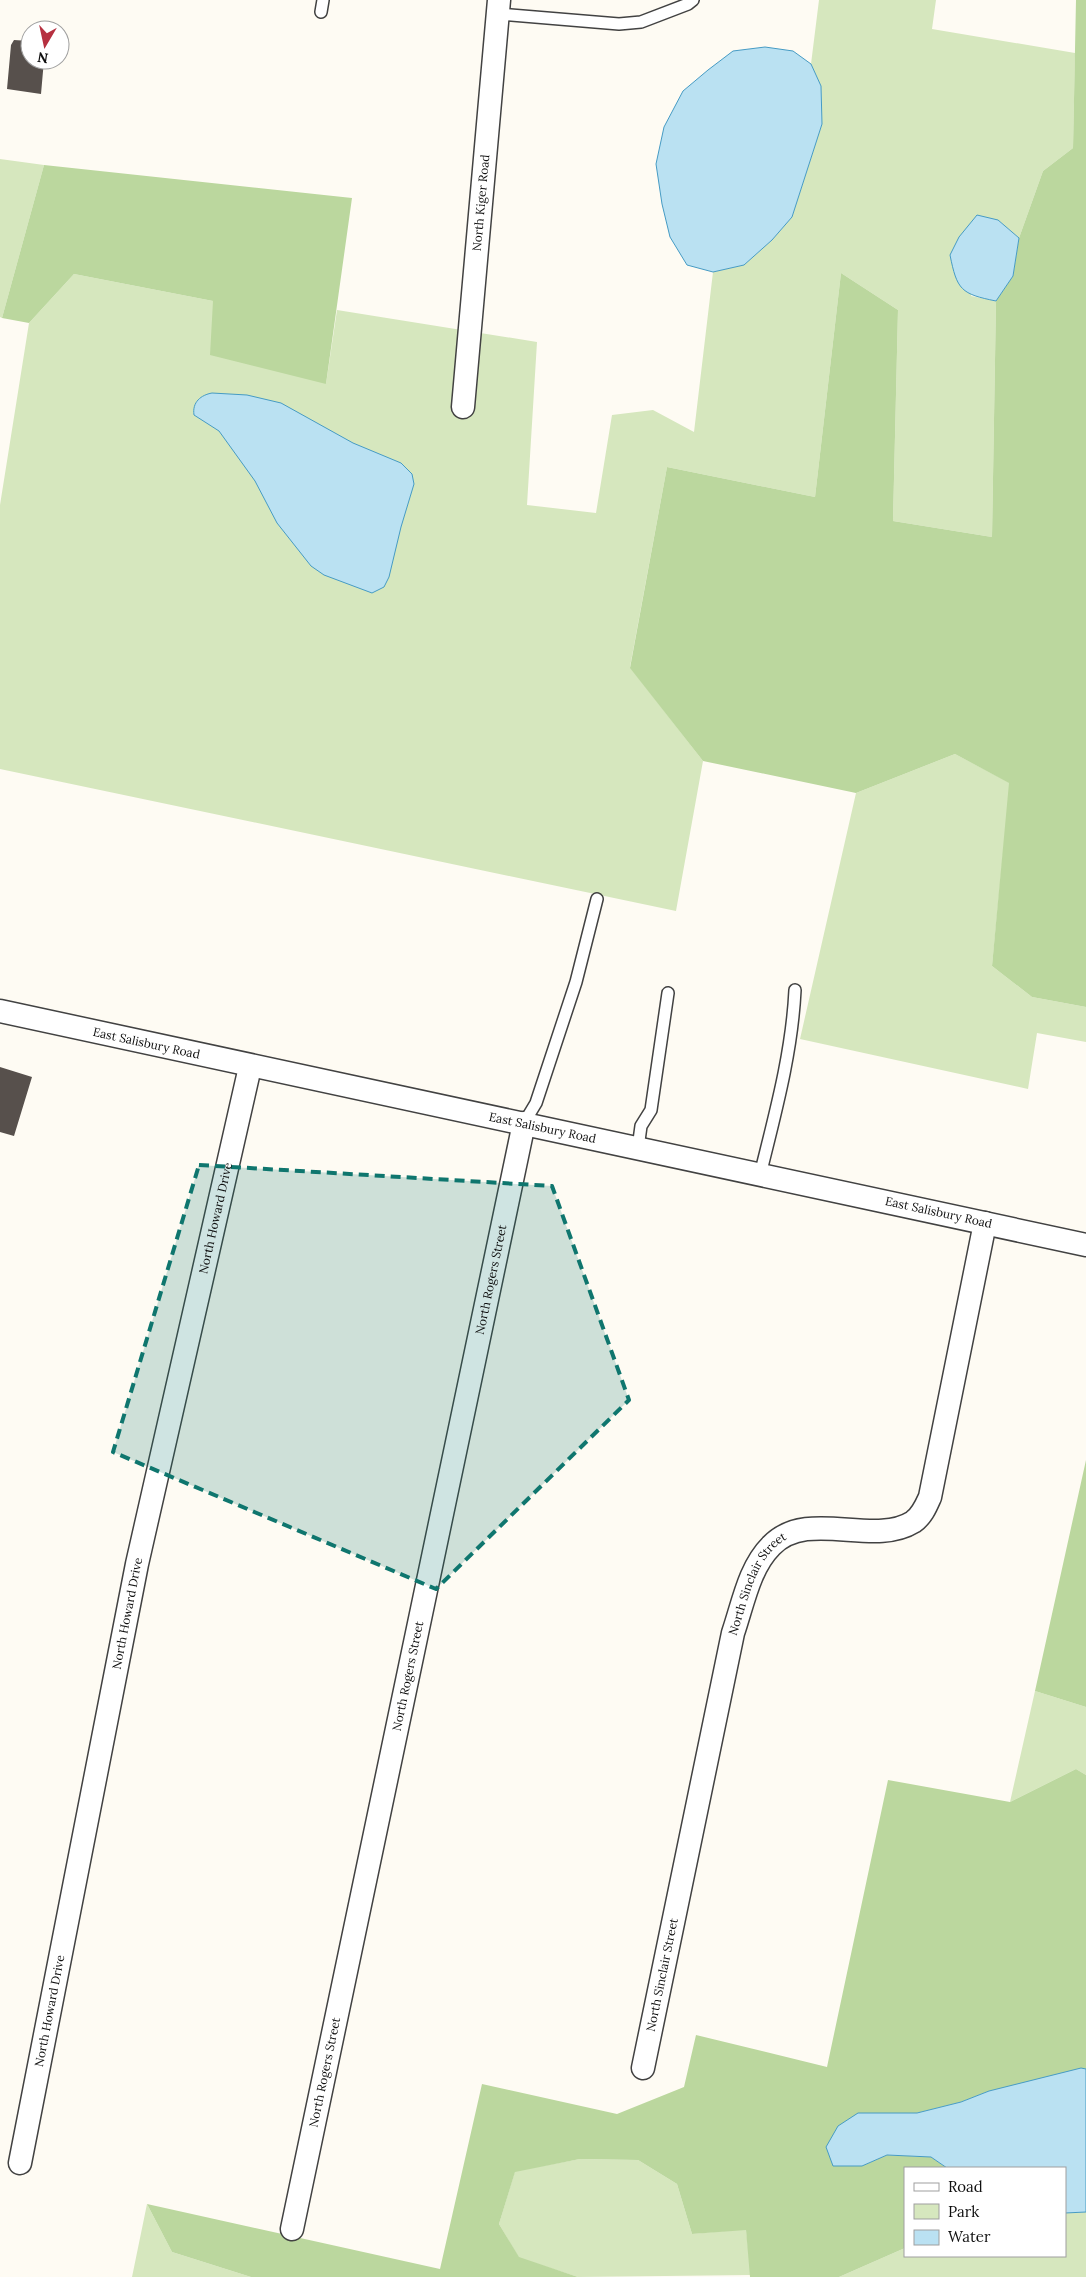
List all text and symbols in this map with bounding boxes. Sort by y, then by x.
north arrow [20,20,70,70]
text: N [36,48,50,68]
street label: North Kiger Road [469,154,492,252]
street label: East Salisbury Road [92,1024,201,1062]
street label: East Salisbury Road [488,1109,598,1146]
street label: North Howard Drive [195,1161,235,1275]
street label: East Salisbury Road [884,1193,994,1231]
street label: North Rogers Street [472,1223,510,1336]
street label: North Sinclair Street [725,1528,789,1637]
street label: North Howard Drive [109,1555,145,1670]
street label: North Rogers Street [389,1619,426,1732]
street label: North Sinclair Street [643,1916,681,2033]
street label: North Howard Drive [31,1953,68,2068]
street label: North Rogers Street [306,2016,343,2129]
legend [904,2167,1066,2257]
text: Road [948,2177,983,2196]
text: Park [948,2202,979,2221]
text: Water [948,2227,991,2246]

